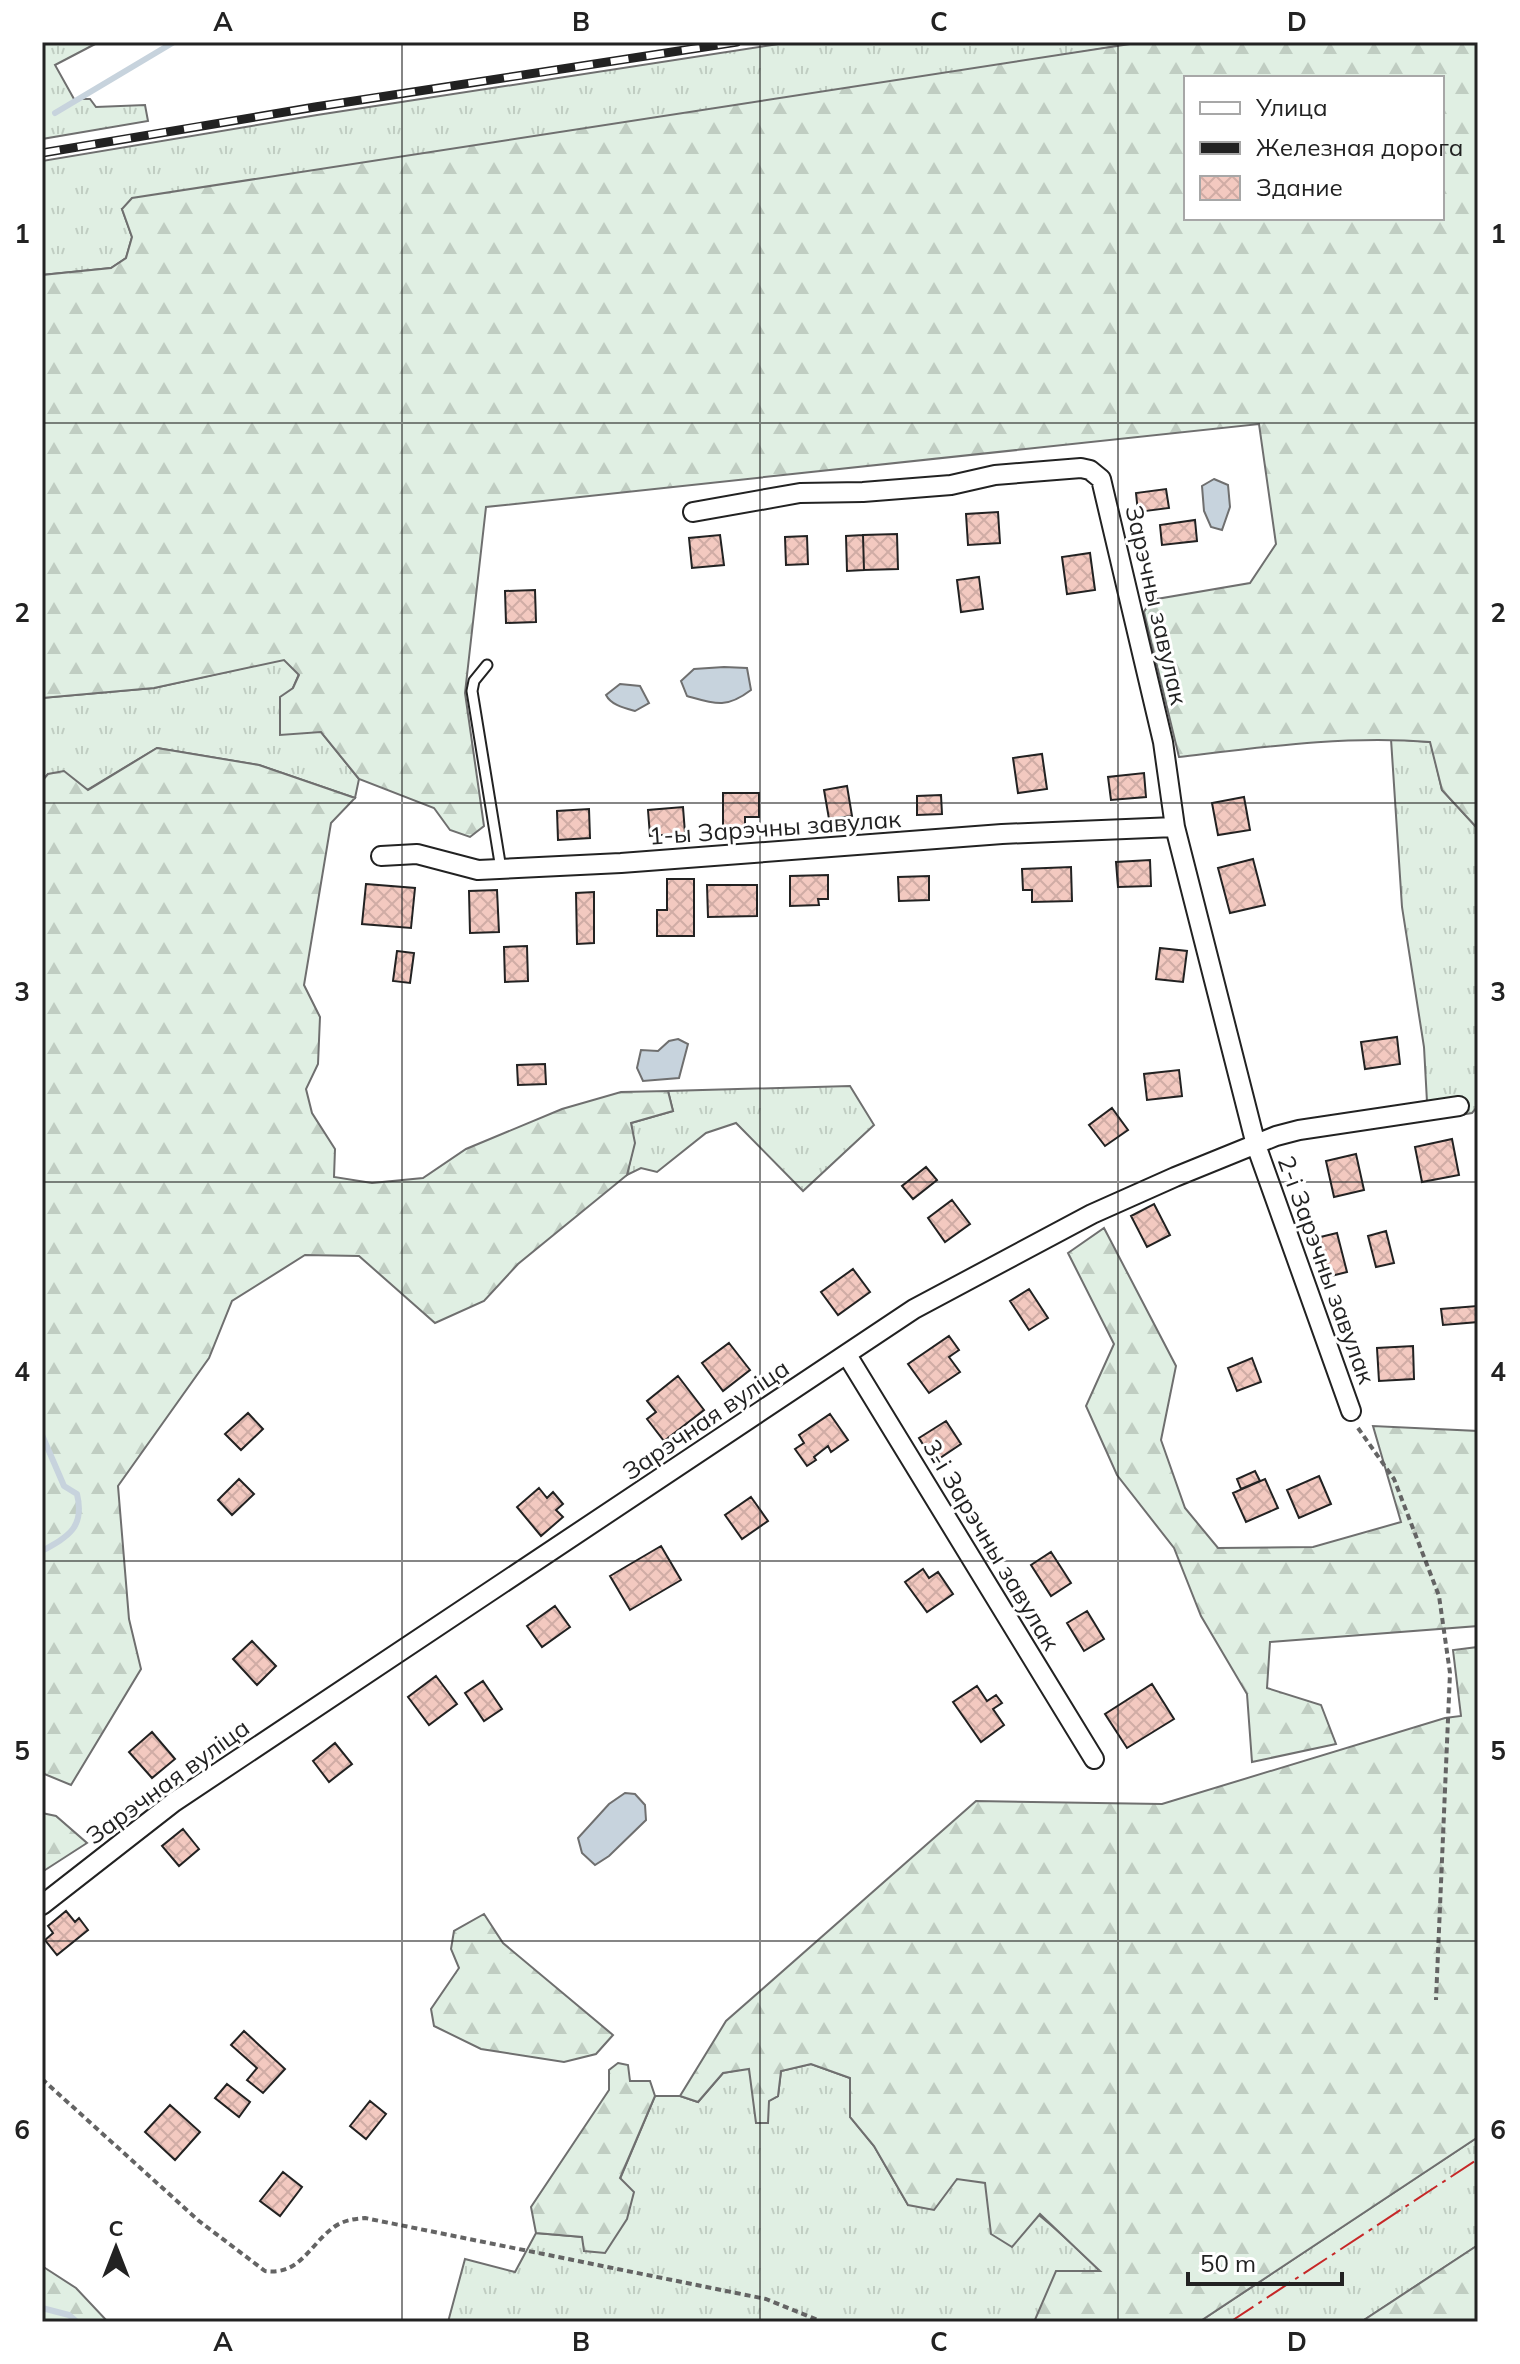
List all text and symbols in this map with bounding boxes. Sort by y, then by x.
text: A [213,5,233,38]
text: B [572,5,590,38]
text: C [930,5,948,38]
text: D [1287,5,1307,38]
legend [1184,76,1444,220]
text: Улица [1255,92,1328,122]
text: Железная дорога [1256,132,1464,162]
text: Здание [1256,172,1343,202]
text: 1 [14,217,30,250]
text: 1 [1490,217,1506,250]
street label: Зарэчны завулак [1119,502,1195,707]
text: 2 [14,596,30,629]
text: 2 [1490,596,1506,629]
street label: 1-ы Зарэчны завулак [648,803,902,851]
text: 3 [14,975,30,1008]
text: 3 [1490,975,1506,1008]
street label: 2-і Зарэчны завулак [1272,1152,1382,1388]
street label: Зарэчная вуліца [616,1352,794,1486]
text: 4 [14,1355,30,1388]
text: 4 [1490,1355,1506,1388]
street label: 3-і Зарэчны завулак [917,1434,1067,1655]
street label: Зарэчная вуліца [80,1712,255,1850]
text: 5 [14,1734,30,1767]
text: 5 [1490,1734,1506,1767]
text: 6 [14,2113,30,2146]
text: 6 [1490,2113,1506,2146]
north arrow [76,2208,156,2288]
text: С [108,2214,124,2242]
scale bar [1188,2236,1342,2286]
text: 50 m [1200,2248,1256,2278]
text: A [213,2325,233,2358]
text: B [572,2325,590,2358]
text: C [930,2325,948,2358]
text: D [1287,2325,1307,2358]

